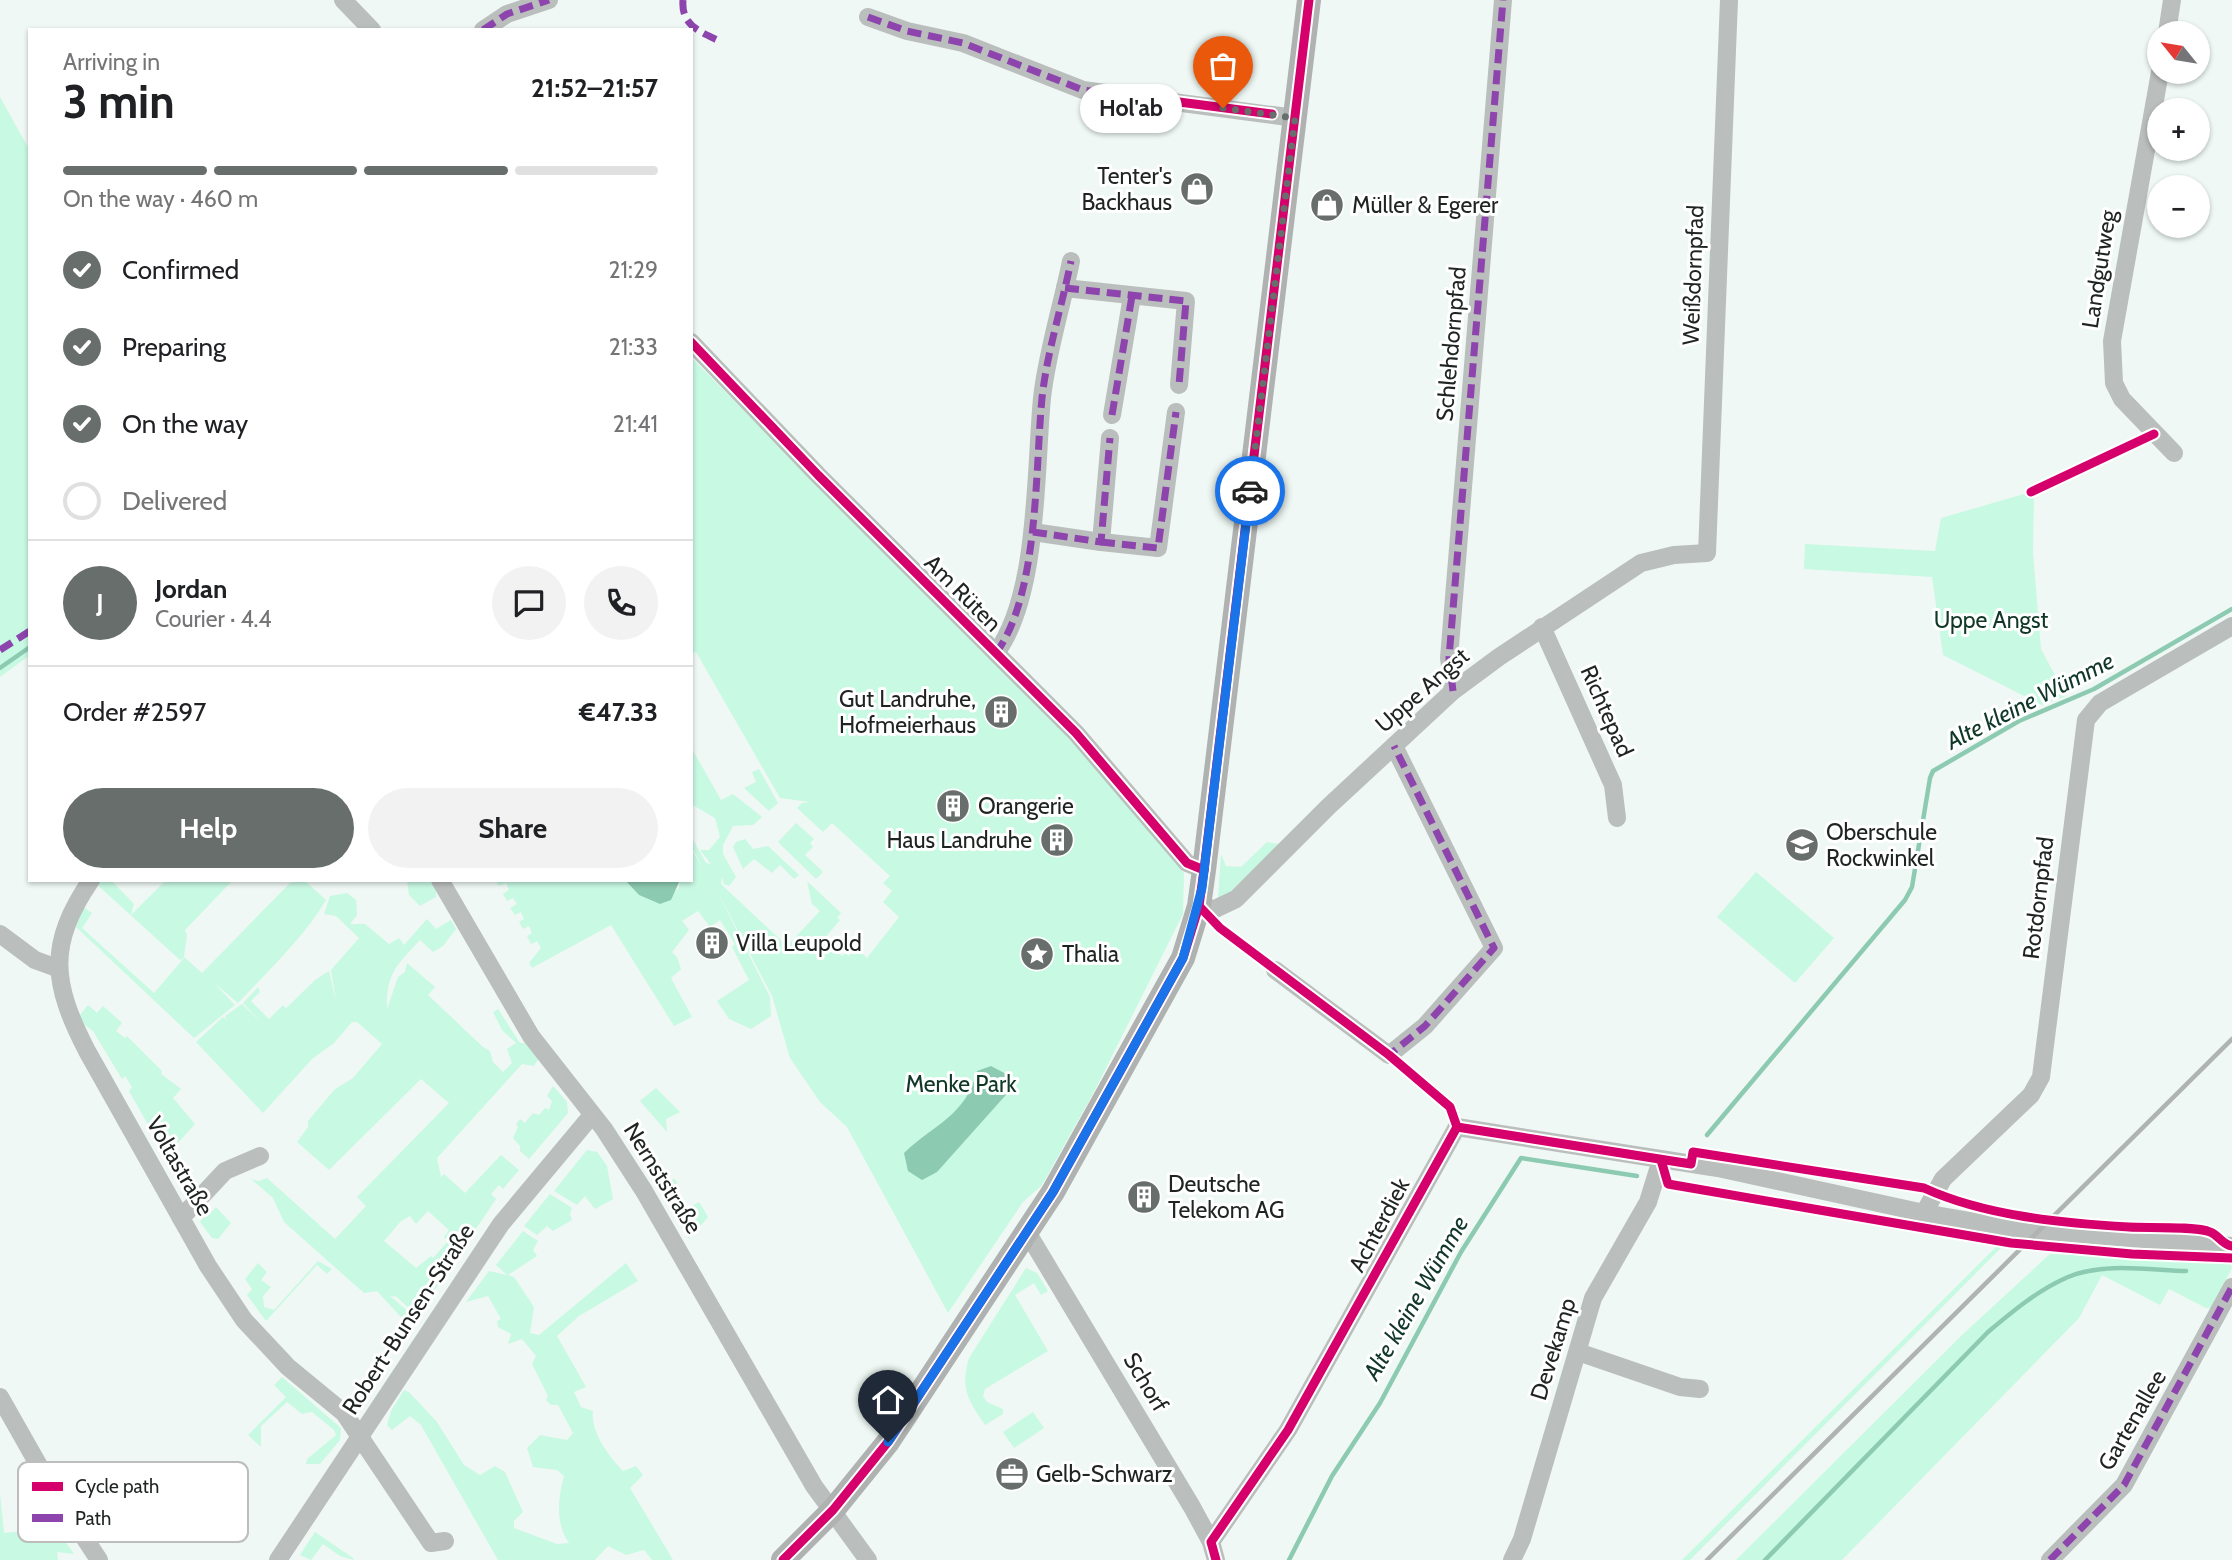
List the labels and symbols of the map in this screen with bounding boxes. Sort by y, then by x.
north arrow [2147,21,2210,84]
pin [1193,36,1253,108]
callout: Hol'ab [1080,84,1181,132]
place label: Tenter's Backhaus [1081,162,1172,216]
shop icon: Tenter's Backhaus [1178,170,1216,208]
shop icon: Müller & Egerer [1308,186,1346,224]
place label: Müller & Egerer [1352,191,1499,219]
street label: Weißdornpfad [1677,204,1709,346]
street label: Landgutweg [2076,207,2122,330]
street label: Schlehdornpfad [1430,265,1472,423]
courier [1215,456,1285,526]
street label: Am Rüten [919,549,1007,637]
park label: Uppe Angst [1934,606,2049,634]
street label: Uppe Angst [1370,642,1475,738]
water label: Alte kleine Wümme [1940,646,2118,756]
street label: Richtepad [1574,661,1640,761]
place label: Gut Landruhe, Hofmeierhaus [839,685,976,739]
building icon: Gut Landruhe, Hofmeierhaus [982,693,1020,731]
building icon: Orangerie [934,787,972,825]
place label: Orangerie [978,792,1074,820]
place label: Oberschule Rockwinkel [1826,818,1937,872]
building icon: Haus Landruhe [1038,821,1076,859]
place label: Haus Landruhe [886,826,1032,854]
school or university icon: Oberschule Rockwinkel [1783,826,1821,864]
street label: Rotdornpfad [2017,835,2059,961]
building icon: Villa Leupold [693,924,731,962]
place label: Villa Leupold [736,929,862,957]
place icon: Thalia [1018,935,1056,973]
place label: Thalia [1062,940,1119,968]
park label: Menke Park [905,1070,1017,1098]
street label: Voltastraße [140,1111,220,1221]
street label: Nernststraße [618,1117,708,1239]
place label: Deutsche Telekom AG [1168,1170,1284,1224]
street label: Achterdiek [1343,1172,1416,1277]
building icon: Deutsche Telekom AG [1125,1178,1163,1216]
water label: Alte kleine Wümme [1356,1211,1474,1386]
street label: Robert-Bunsen-Straße [336,1218,480,1419]
street label: Devekamp [1524,1294,1582,1403]
street label: Schorf [1118,1347,1175,1417]
street label: Gartenallee [2092,1365,2172,1475]
pin [858,1370,918,1442]
office icon: Gelb-Schwarz [993,1455,1031,1493]
place label: Gelb-Schwarz [1036,1460,1173,1488]
legend [18,1462,248,1542]
text: Cycle path [75,1475,159,1498]
text: Path [75,1507,111,1530]

